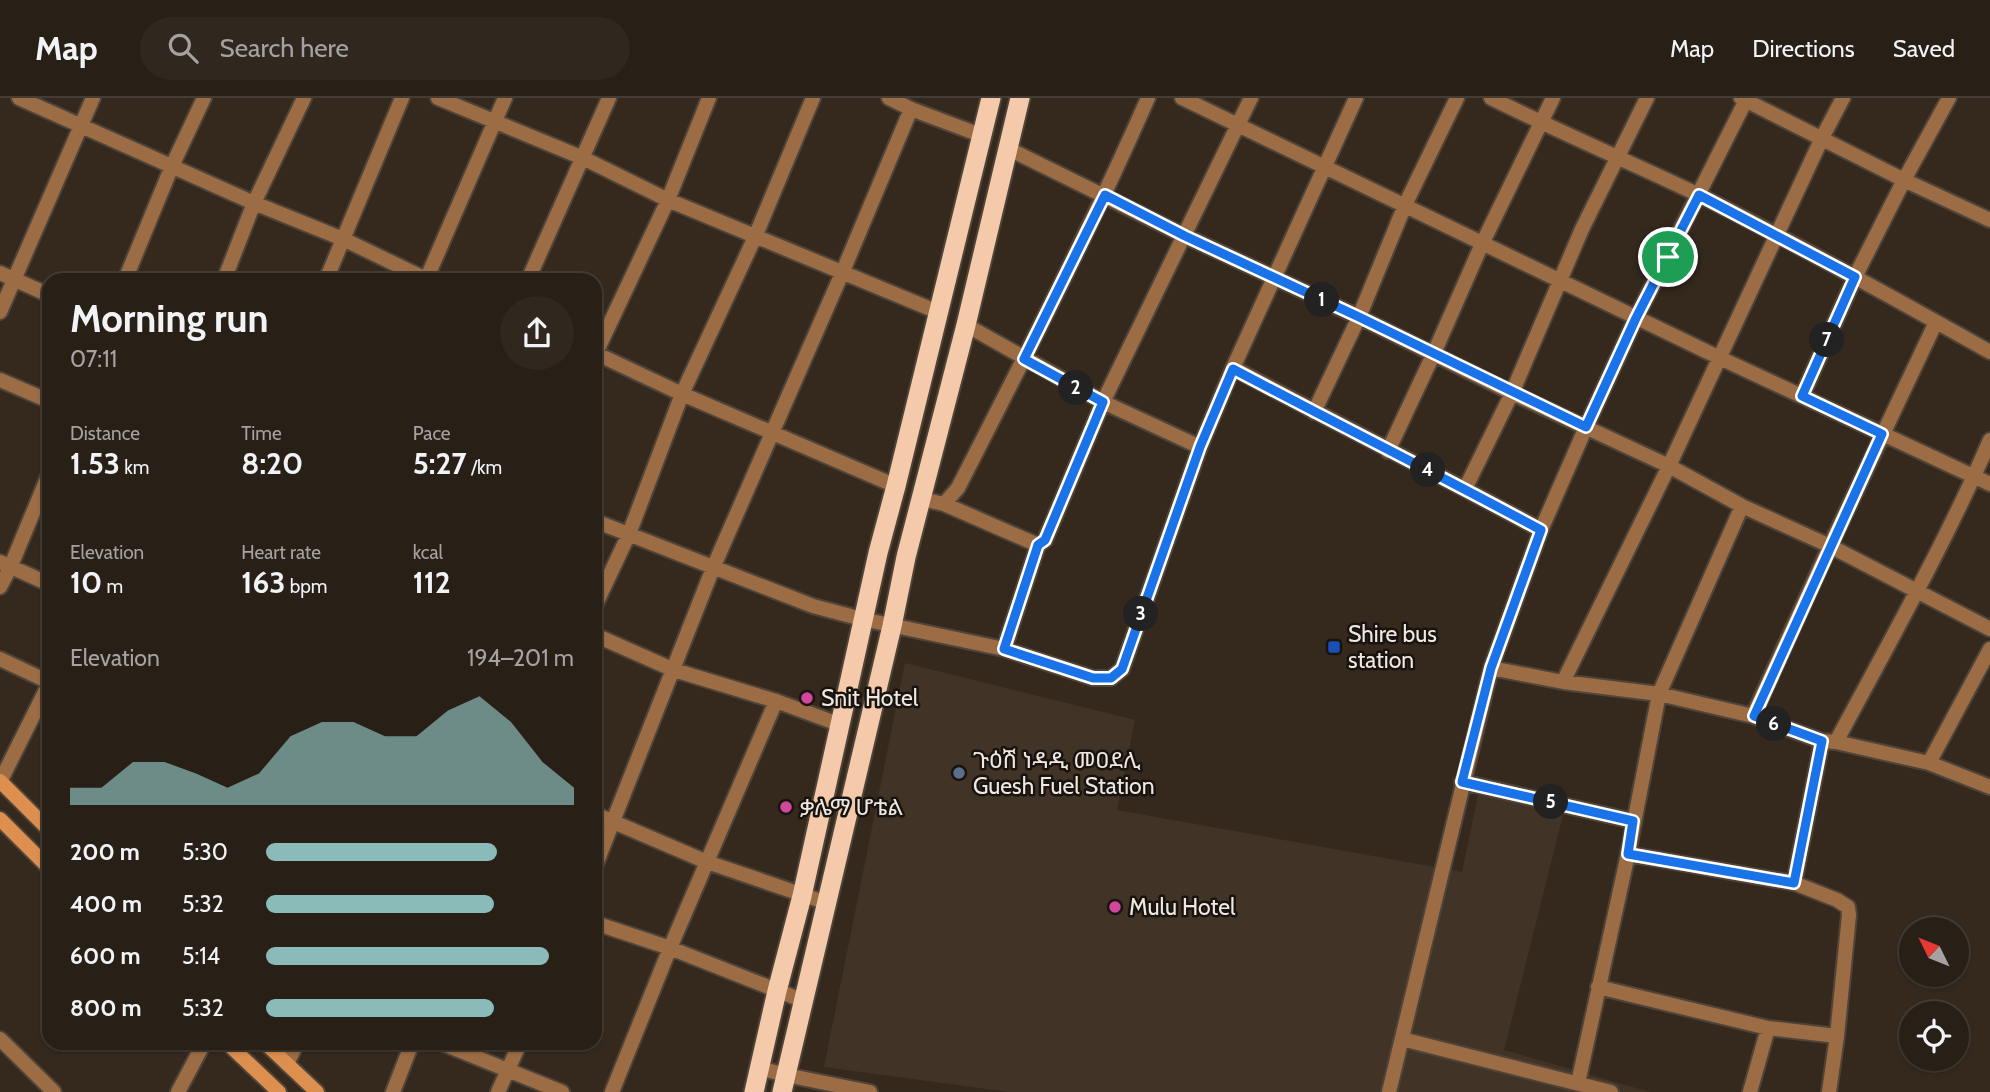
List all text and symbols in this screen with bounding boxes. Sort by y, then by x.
search box [140,17,630,80]
text: Map [35,28,98,68]
icon: search [164,29,202,67]
text: Search here [220,32,349,64]
text: Map [1670,34,1714,63]
text: Directions [1752,34,1855,63]
text: Saved [1893,34,1955,63]
pin [1638,227,1698,287]
icon: arrive [1649,238,1687,276]
pin: 1 [1304,282,1340,318]
text: 1 [1318,288,1325,311]
text: Morning run [70,295,269,342]
button: share [500,296,574,370]
pin: 7 [1810,322,1844,358]
text: 7 [1822,328,1831,351]
text: 07:11 [70,345,117,373]
pin: 2 [1058,370,1094,406]
text: 2 [1070,376,1081,399]
text: Distance [70,422,140,445]
text: Time [241,422,282,445]
text: Pace [413,422,451,445]
text: 1.53 [70,445,120,482]
text: 8:20 [241,445,303,482]
text: 5:27 [413,445,467,482]
pin: 4 [1410,452,1446,488]
text: km [120,456,149,479]
text: /km [467,456,502,479]
text: 4 [1422,458,1433,481]
text: Elevation [70,541,144,564]
text: Heart rate [241,541,321,564]
text: kcal [413,541,443,564]
text: 10 [70,564,102,601]
text: 163 [241,564,285,601]
text: 112 [413,564,451,601]
text: m [102,575,123,598]
text: bpm [285,575,328,598]
pin: 3 [1124,596,1158,632]
text: 3 [1135,602,1146,625]
place label: Shire bus station [1348,620,1437,674]
marker: Shire bus station [1326,639,1342,655]
text: Elevation [70,644,160,672]
text: 194–201 m [467,644,574,672]
place label: Snit Hotel [821,684,919,712]
marker: Snit Hotel [799,690,815,706]
pin: 6 [1756,706,1792,742]
text: 6 [1768,712,1779,735]
place label: ጉዕሽ ነዳዲ መዐደሊ Guesh Fuel Station [973,746,1155,800]
marker: ጉዕሽ ነዳዲ መዐደሊ Guesh Fuel Station [951,765,967,781]
pin: 5 [1534,784,1568,820]
text: 5 [1545,790,1556,813]
place label: ቃሌማ ሆቴል [800,793,903,821]
marker: ቃሌማ ሆቴል [778,799,794,815]
text: 200 m [70,838,140,866]
text: 5:30 [182,838,228,866]
text: 400 m [70,890,142,918]
text: 5:32 [182,890,224,918]
place label: Mulu Hotel [1129,893,1236,921]
marker: Mulu Hotel [1107,899,1123,915]
north arrow [1899,917,1969,987]
map controls [1899,917,1969,1071]
text: 600 m [70,942,141,970]
text: 5:14 [182,942,220,970]
text: 800 m [70,994,142,1022]
text: 5:32 [182,994,224,1022]
button: locate [1899,1001,1969,1071]

